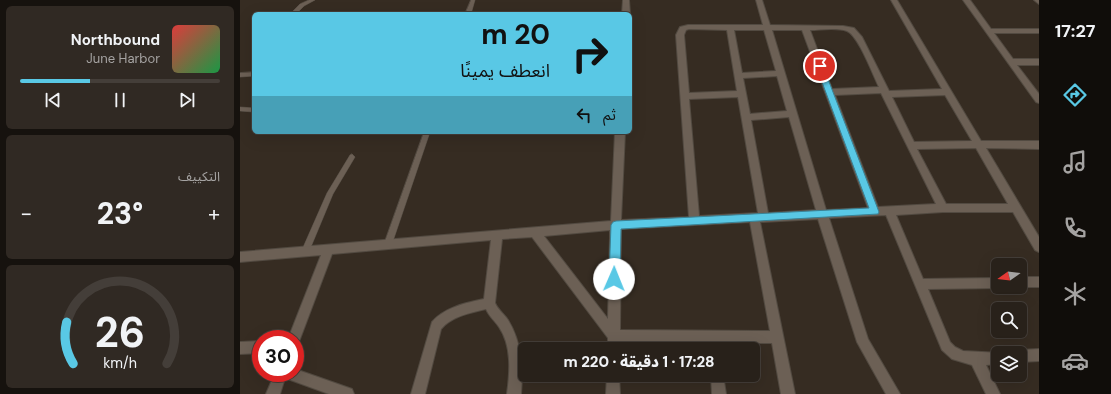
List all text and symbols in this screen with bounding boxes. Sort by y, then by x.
text: 20 m [481,16,550,53]
text: 17:27 [1055,19,1095,43]
icon: right [564,28,616,80]
text: Northbound [71,30,160,50]
pin [803,49,837,83]
text: June Harbor [86,50,160,67]
icon: arrive [809,55,831,77]
text: انعطف يمينًا [460,59,550,83]
icon: directions [1061,81,1089,109]
icon: previous [42,89,64,111]
icon: pause [109,89,131,111]
icon: next [176,89,198,111]
icon: left [573,104,595,126]
text: ثم [603,105,616,125]
icon: music [1061,148,1089,176]
text: التكييف [178,168,220,185]
text: 23° [97,194,143,233]
text: − [20,199,32,228]
text: + [208,199,220,228]
icon: phone [1061,214,1089,242]
position arrow [593,258,635,300]
north arrow [991,258,1027,294]
map controls [991,258,1027,382]
icon: climate [1061,280,1089,308]
button: search [991,302,1027,338]
text: 26 [95,306,145,360]
speed limit sign: 30 [252,330,304,382]
button: layers [991,346,1027,382]
icon: car [1061,347,1089,375]
text: 17:28 · 1 دقيقة · 220 m [563,352,715,372]
text: km/h [103,354,137,372]

